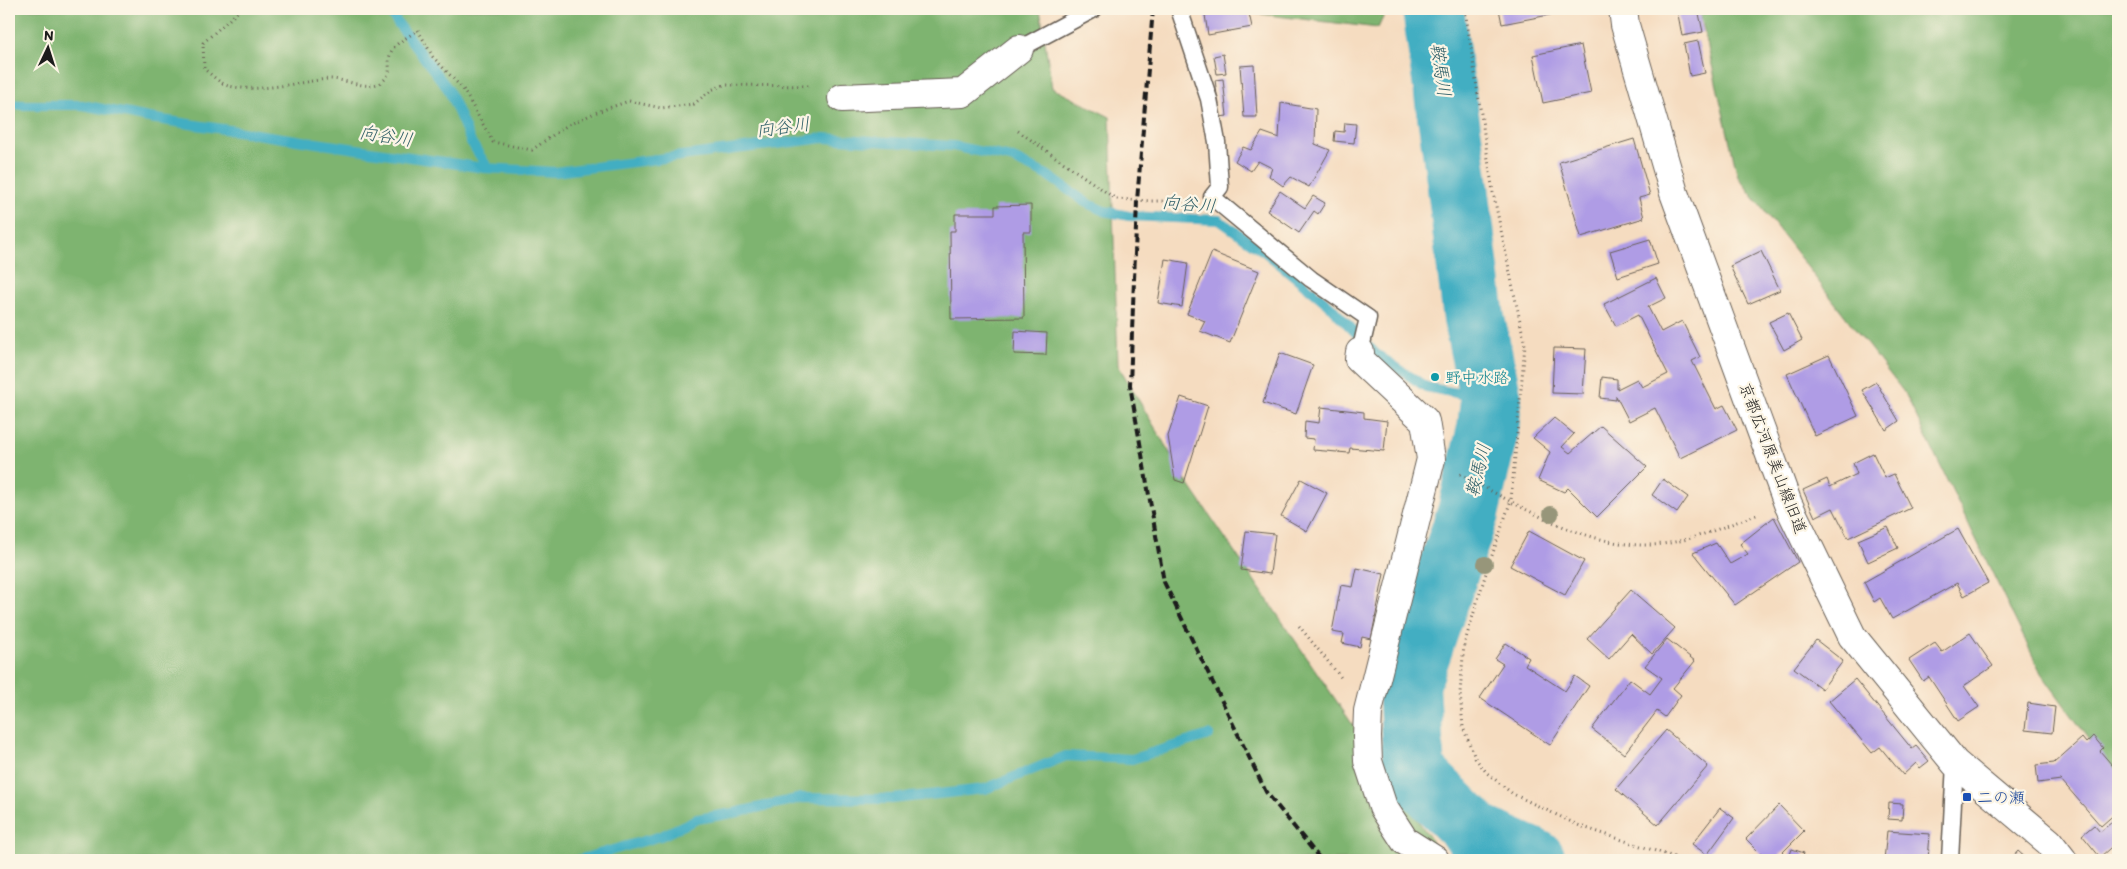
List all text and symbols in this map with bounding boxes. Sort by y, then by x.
north arrow [22,22,72,72]
text: N [44,27,54,44]
water label: 鞍馬川 [1426,42,1456,98]
water label: 向谷川 [755,113,811,141]
water label: 向谷川 [358,121,414,151]
water label: 向谷川 [1161,191,1217,217]
place label: 野中水路 [1445,368,1509,387]
marker: 野中水路 [1429,371,1441,383]
street label: 京都広河原美山線旧道 [1735,380,1811,536]
water label: 鞍馬川 [1461,441,1495,499]
place label: 二の瀬 [1977,788,2025,807]
marker: 二の瀬 [1961,791,1973,803]

